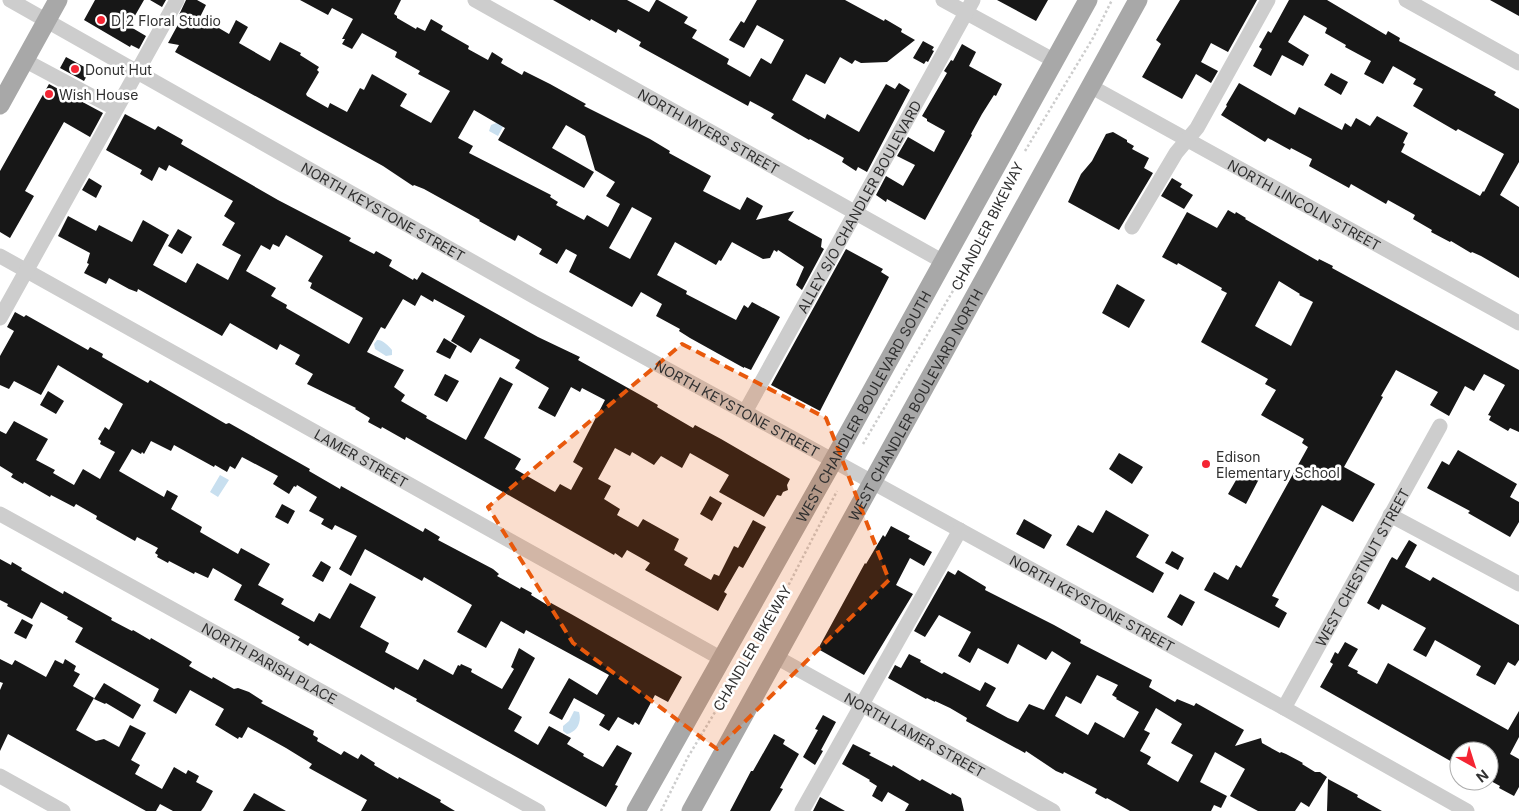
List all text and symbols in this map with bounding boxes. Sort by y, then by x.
place label: D|2 Floral Studio [111,12,221,29]
marker: D|2 Floral Studio [95,14,107,26]
place label: Donut Hut [85,61,152,78]
marker: Donut Hut [69,63,81,75]
street label: NORTH MYERS STREET [635,85,783,177]
place label: Wish House [59,86,138,103]
marker: Wish House [43,88,55,100]
street label: ALLEY S/O CHANDLER BOULEVARD [793,97,924,316]
street label: NORTH LINCOLN STREET [1225,155,1384,254]
street label: NORTH KEYSTONE STREET [299,158,468,264]
street label: CHANDLER BIKEWAY [947,158,1027,293]
street label: WEST CHANDLER BOULEVARD NORTH [844,286,986,524]
street label: WEST CHANDLER BOULEVARD SOUTH [792,288,934,525]
street label: NORTH KEYSTONE STREET [652,356,823,460]
street label: LAMER STREET [312,425,411,491]
place label: Edison Elementary School [1216,448,1340,481]
marker: Edison Elementary School [1200,458,1212,470]
street label: WEST CHESTNUT STREET [1311,485,1412,649]
street label: NORTH KEYSTONE STREET [1007,551,1178,655]
street label: CHANDLER BIKEWAY [709,582,795,714]
street label: NORTH PARISH PLACE [199,619,340,707]
street label: NORTH LAMER STREET [842,688,988,780]
north arrow [1449,741,1499,791]
text: N [1473,767,1492,786]

